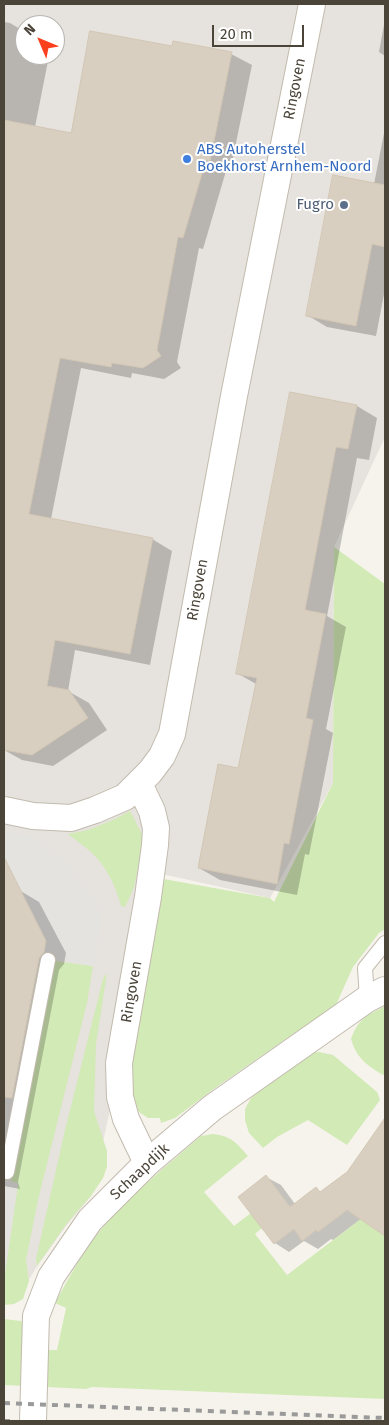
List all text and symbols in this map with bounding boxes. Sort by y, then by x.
north arrow [15,15,65,65]
scale bar [214,15,306,47]
text: N [20,20,39,39]
text: 20 m [220,25,253,43]
street label: Ringoven [280,57,310,121]
place label: ABS Autoherstel Boekhorst Arnhem-Noord [197,141,371,176]
marker: ABS Autoherstel Boekhorst Arnhem-Noord [181,153,193,165]
place label: Fugro [297,196,334,214]
marker: Fugro [338,199,350,211]
street label: Ringoven [184,558,212,622]
street label: Ringoven [118,960,146,1024]
street label: Schaapdijk [107,1140,173,1204]

